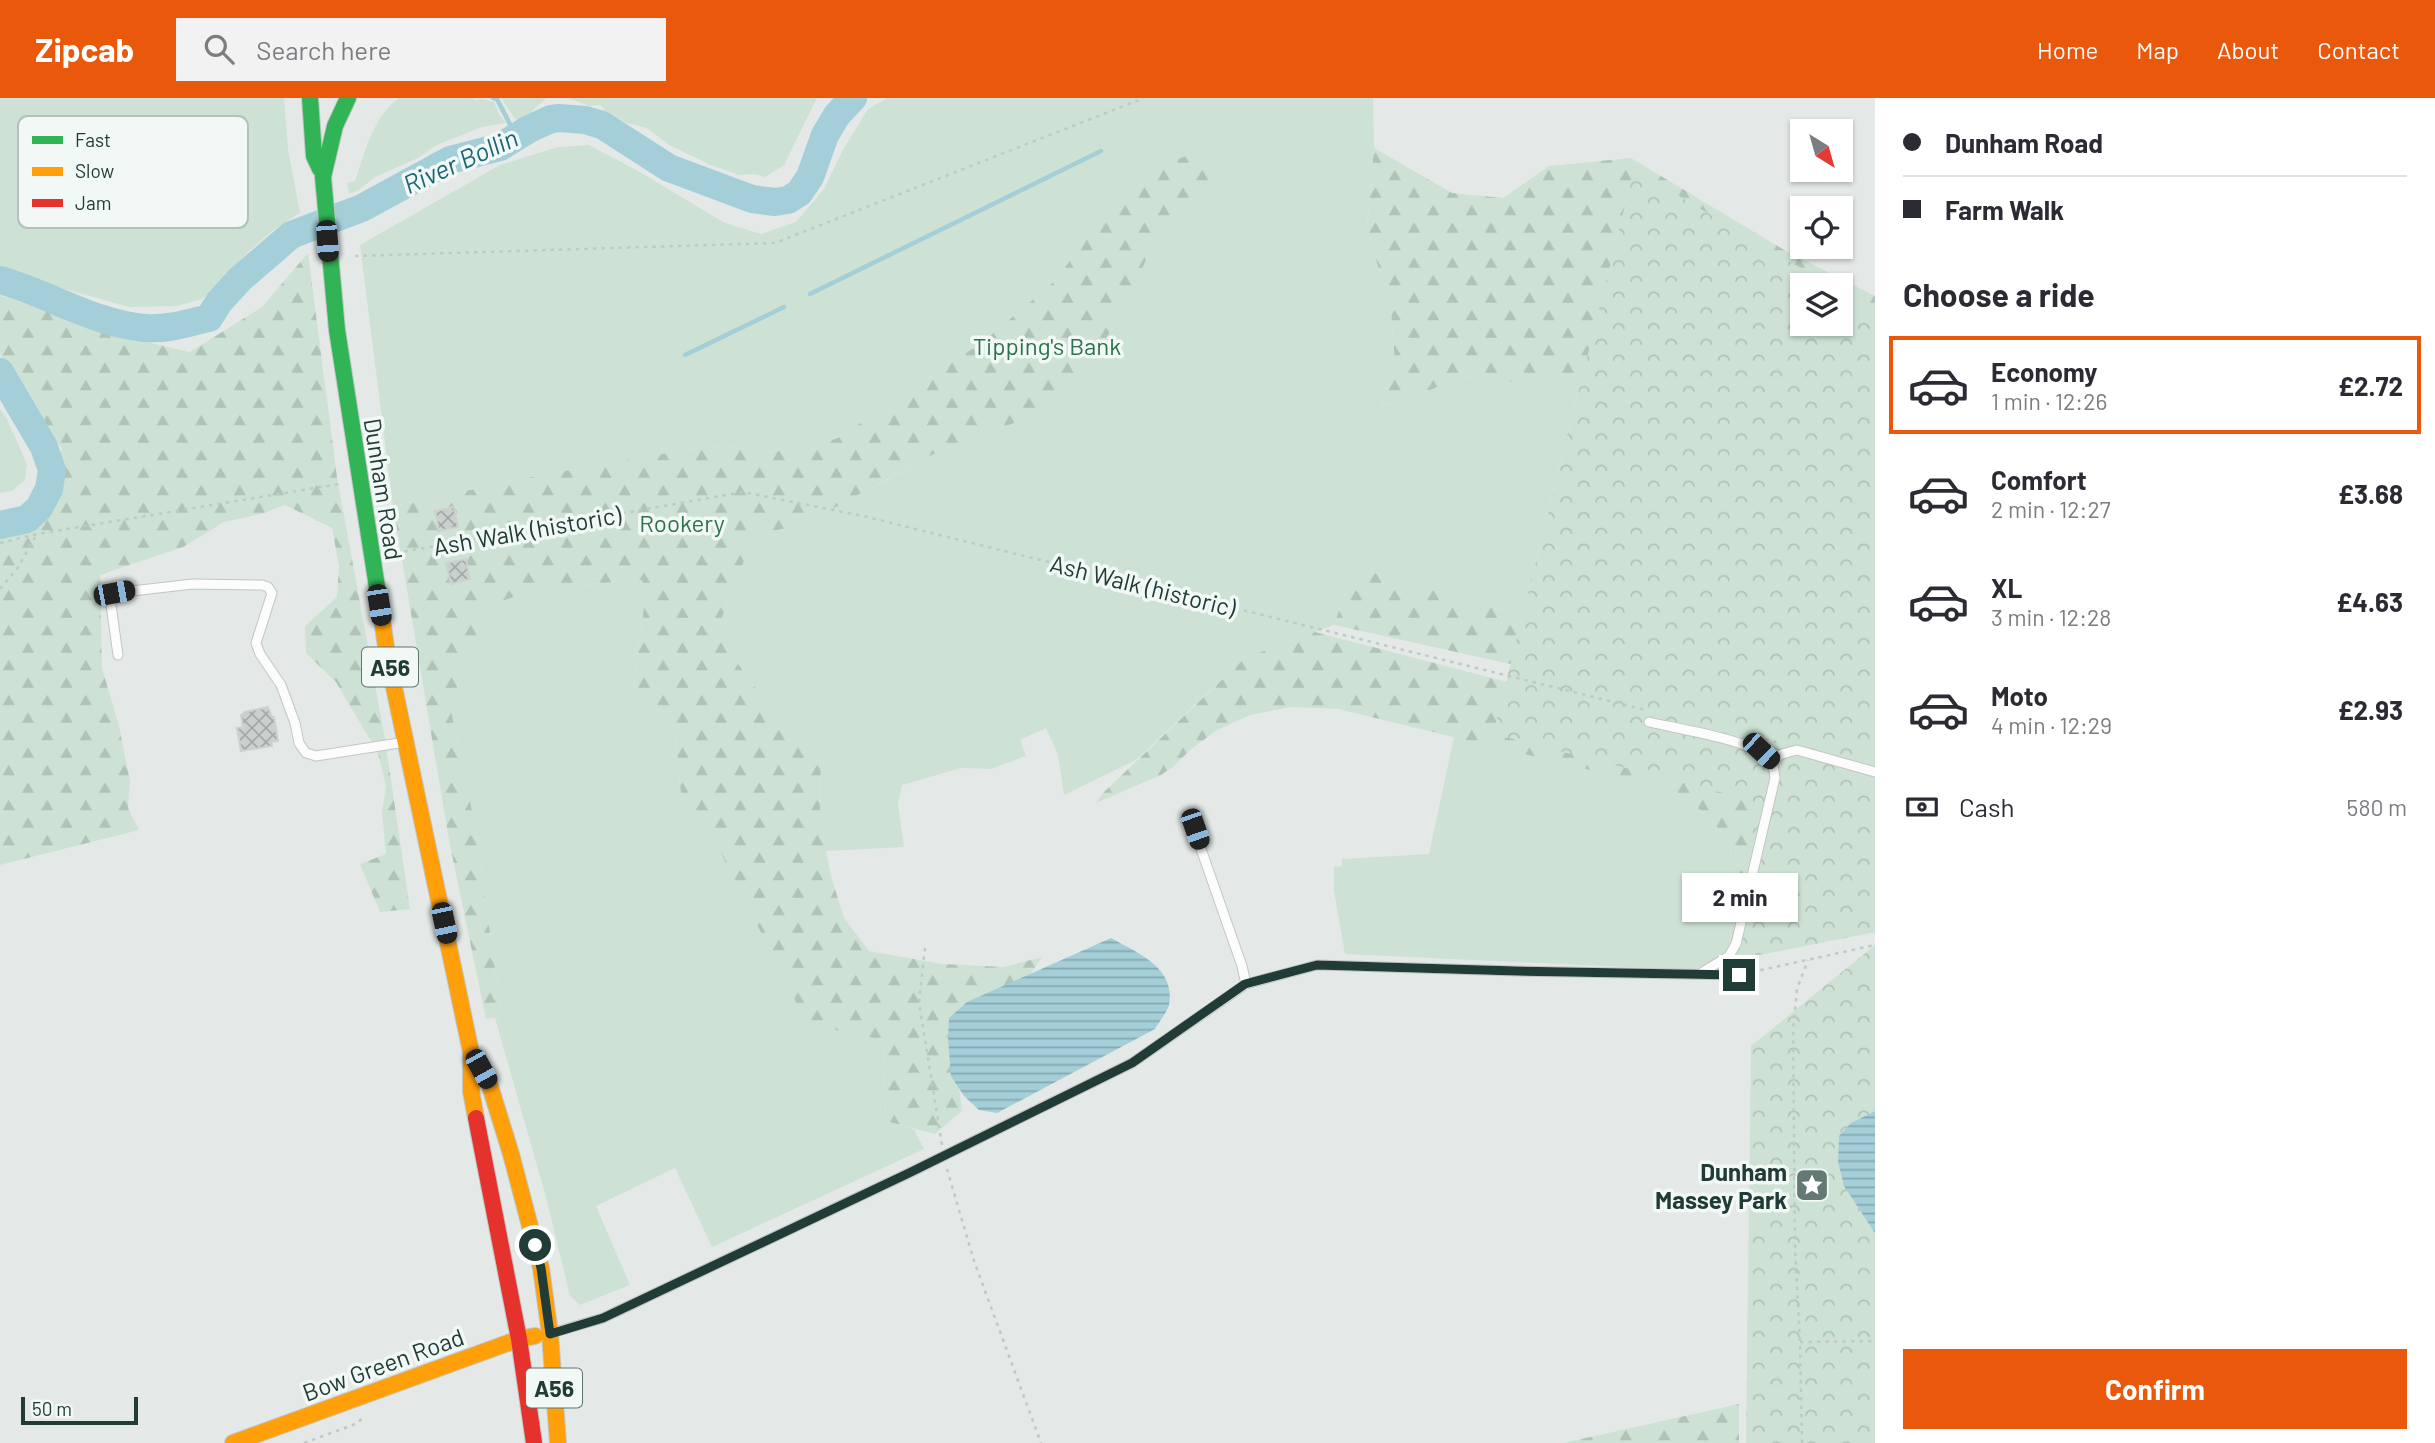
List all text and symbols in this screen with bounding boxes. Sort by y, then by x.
search box [176,18,666,81]
text: Zipcab [35,29,134,69]
icon: search [200,30,238,68]
text: Search here [256,34,391,65]
text: Home [2037,35,2098,64]
text: Map [2136,35,2179,64]
text: About [2217,35,2279,64]
text: Contact [2317,35,2400,64]
legend [18,116,248,228]
north arrow [1790,119,1853,182]
map controls [1790,119,1853,336]
water label: River Bollin [398,121,522,199]
text: Dunham Road [1945,127,2103,158]
text: Fast [75,128,111,151]
text: Slow [75,159,114,182]
text: Jam [75,191,111,214]
text: Farm Walk [1945,194,2064,225]
button: locate [1790,196,1853,259]
car [316,219,339,263]
button: layers [1790,273,1853,336]
text: Choose a ride [1903,275,2095,313]
park label: Tipping's Bank [973,331,1121,360]
icon: car [1907,354,1970,417]
text: Economy [1991,356,2097,387]
text: £2.72 [2338,370,2403,401]
text: 1 min · 12:26 [1991,387,2107,415]
street label: Dunham Road [358,416,410,562]
icon: car [1907,462,1970,525]
text: Comfort [1991,464,2087,495]
text: £3.68 [2338,478,2403,509]
text: 2 min · 12:27 [1991,495,2111,523]
street label: Ash Walk (historic) [431,499,624,561]
park label: Rookery [639,508,725,537]
street label: Ash Walk (historic) [1047,548,1240,622]
icon: car [1907,570,1970,633]
text: XL [1991,572,2022,603]
car [92,579,137,607]
car [366,583,393,627]
text: £4.63 [2336,586,2403,617]
text: 3 min · 12:28 [1991,603,2111,631]
road number: A56 [362,648,418,687]
icon: car [1907,678,1970,741]
text: Moto [1991,680,2048,711]
text: £2.93 [2338,694,2403,725]
text: 4 min · 12:29 [1991,711,2112,739]
car [1739,729,1784,773]
icon: cash [1903,788,1941,826]
text: Cash [1959,791,2014,822]
text: 580 m [2347,793,2407,821]
car [1179,806,1212,852]
callout: 2 min [1681,874,1797,922]
text: 2 min [1712,883,1768,911]
car [430,900,459,946]
route end [1723,959,1755,991]
car [462,1046,501,1092]
place label: Dunham Massey Park [1655,1157,1787,1214]
place icon: Dunham Massey Park [1793,1166,1831,1204]
route start [519,1229,551,1261]
street label: Bow Green Road [298,1321,468,1407]
button: Confirm [1903,1349,2407,1429]
road number: A56 [526,1368,582,1408]
scale bar [21,1394,138,1426]
text: 50 m [32,1397,72,1420]

